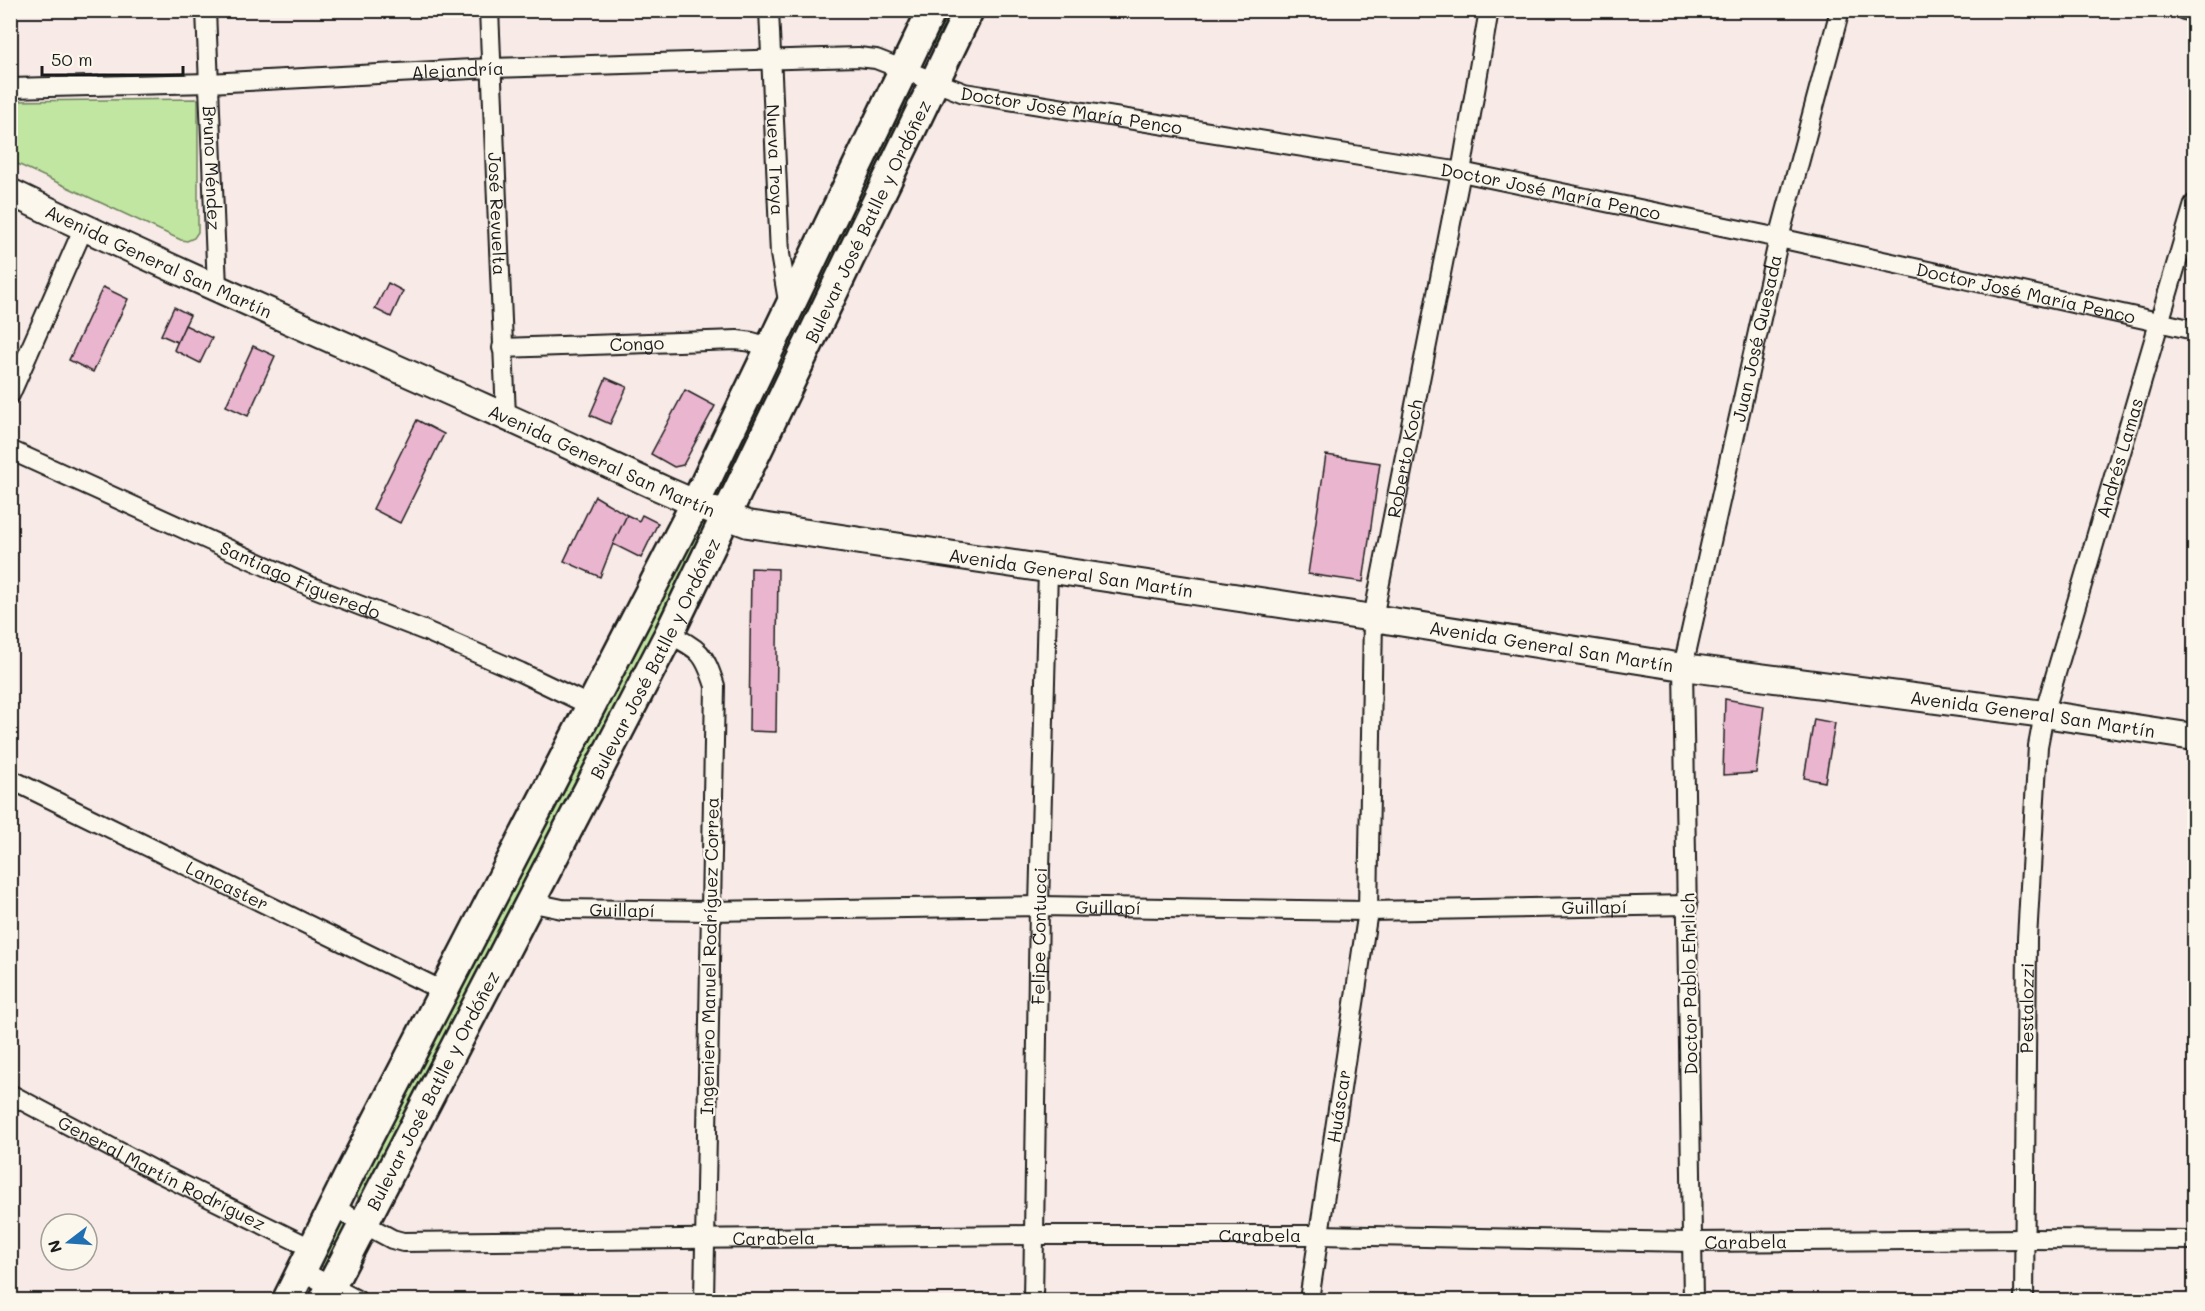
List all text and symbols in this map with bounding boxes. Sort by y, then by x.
scale bar [42,39,183,77]
text: 50 m [51,47,93,71]
street label: Alejandría [411,56,504,84]
street label: Doctor José María Penco [959,81,1184,140]
street label: Bulevar José Batlle y Ordóñez [799,96,936,347]
street label: Nueva Troya [761,104,790,216]
street label: Bruno Méndez [198,105,227,231]
street label: José Revuelta [483,152,512,276]
street label: Doctor José María Penco [1439,157,1663,225]
street label: Avenida General San Martín [41,199,276,323]
street label: Juan José Quesada [1726,252,1787,424]
street label: Doctor José María Penco [1914,257,2138,329]
street label: Congo [609,330,665,356]
street label: Andrés Lamas [2090,395,2148,521]
street label: Roberto Koch [1381,397,1428,520]
street label: Avenida General San Martín [485,399,719,522]
street label: Bulevar José Batlle y Ordóñez [584,534,725,783]
street label: Santiago Figueredo [216,535,384,624]
street label: Avenida General San Martín [947,542,1195,603]
street label: Avenida General San Martín [1428,615,1675,677]
street label: Avenida General San Martín [1909,685,2157,743]
street label: Ingeniero Manuel Rodríguez Correa [694,797,724,1115]
street label: Lancaster [182,855,273,916]
street label: Felipe Contucci [1025,867,1052,1005]
street label: Doctor Pablo Ehrlich [1675,893,1703,1075]
street label: Guillapí [1561,894,1627,919]
street label: Guillapí [1075,895,1141,920]
street label: Guillapí [589,897,655,922]
street label: Pestalozzi [2014,963,2039,1054]
street label: Bulevar José Batlle y Ordóñez [361,967,505,1214]
street label: Huáscar [1321,1068,1356,1144]
street label: General Martín Rodríguez [54,1110,270,1236]
north arrow [39,1212,99,1272]
street label: Carabela [1218,1223,1301,1247]
street label: Carabela [732,1225,815,1250]
street label: Carabela [1704,1229,1787,1254]
text: N [42,1238,66,1255]

